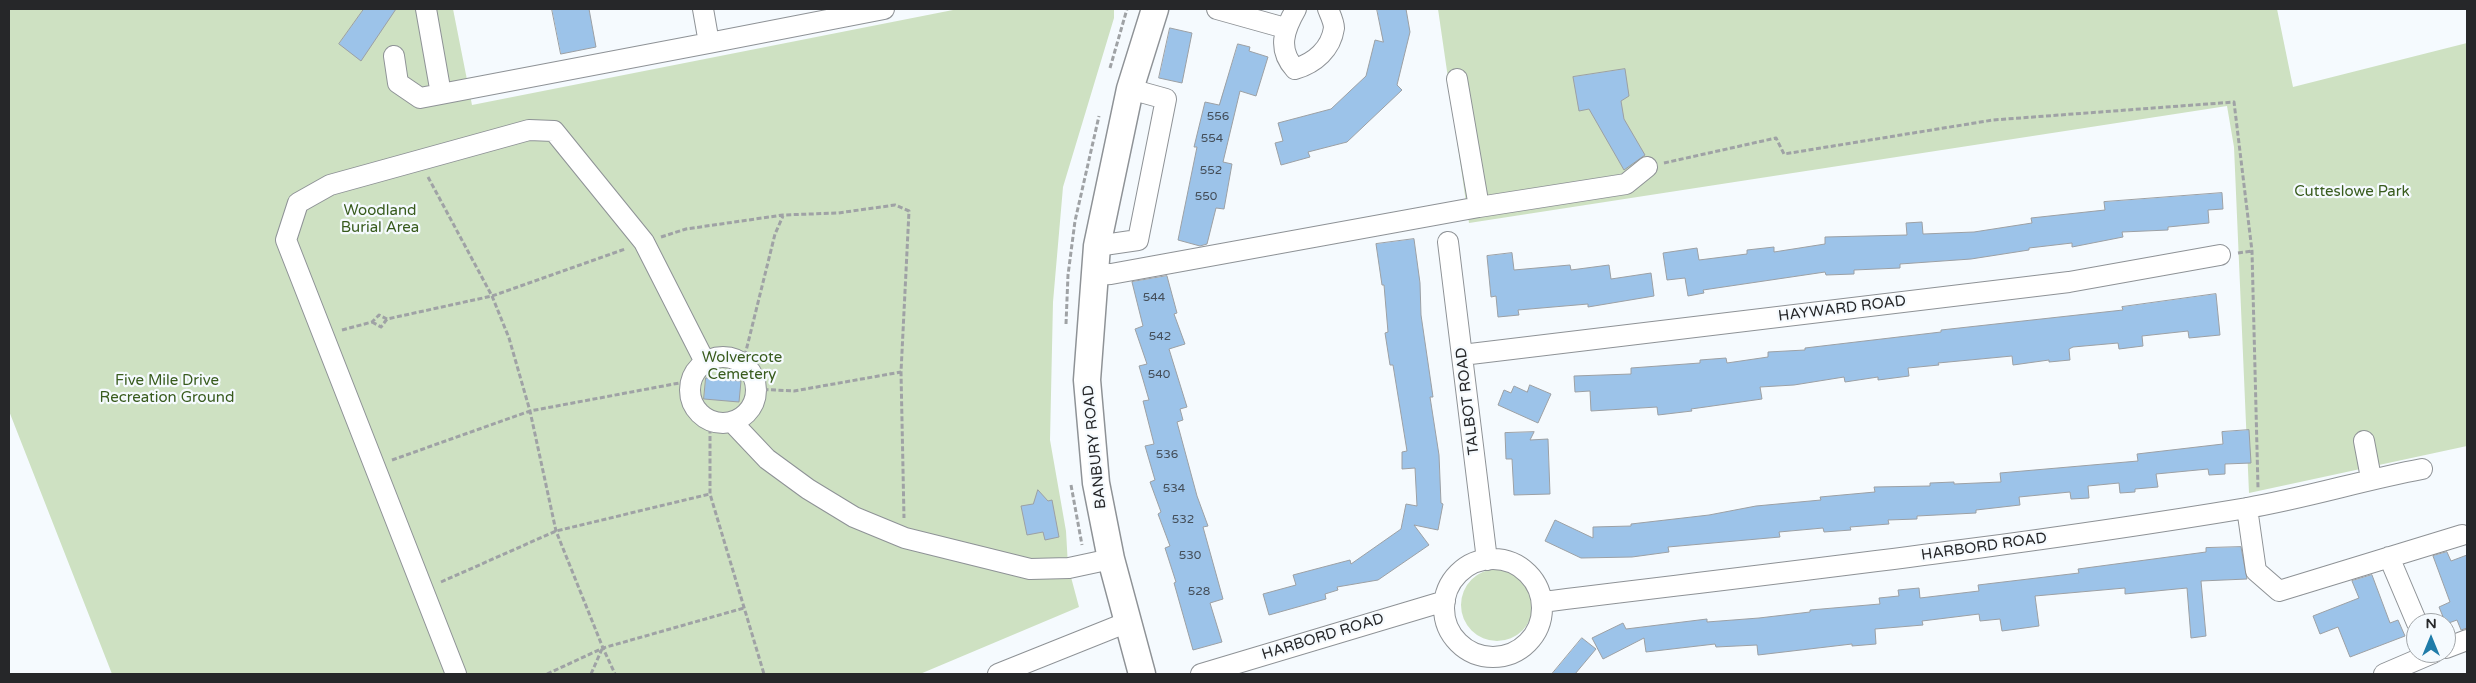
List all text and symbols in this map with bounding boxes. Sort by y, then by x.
house number: 556 [1207,110,1229,124]
house number: 554 [1201,132,1223,146]
house number: 552 [1200,164,1222,178]
park label: Cutteslowe Park [2294,183,2410,201]
house number: 550 [1195,190,1217,204]
park label: Woodland Burial Area [341,202,419,237]
house number: 544 [1143,291,1165,305]
street label: HAYWARD ROAD [1777,292,1907,326]
house number: 542 [1149,330,1171,344]
street label: TALBOT ROAD [1452,346,1484,456]
park label: Wolvercote Cemetery [702,349,782,384]
house number: 540 [1148,368,1170,382]
park label: Five Mile Drive Recreation Ground [100,372,234,407]
street label: BANBURY ROAD [1080,384,1110,510]
house number: 536 [1156,448,1178,462]
house number: 534 [1163,482,1185,496]
house number: 532 [1172,513,1194,527]
street label: HARBORD ROAD [1920,529,2048,565]
house number: 530 [1179,549,1201,563]
house number: 528 [1188,585,1210,599]
street label: HARBORD ROAD [1260,610,1386,664]
north arrow [2406,613,2456,663]
text: N [2425,615,2437,632]

